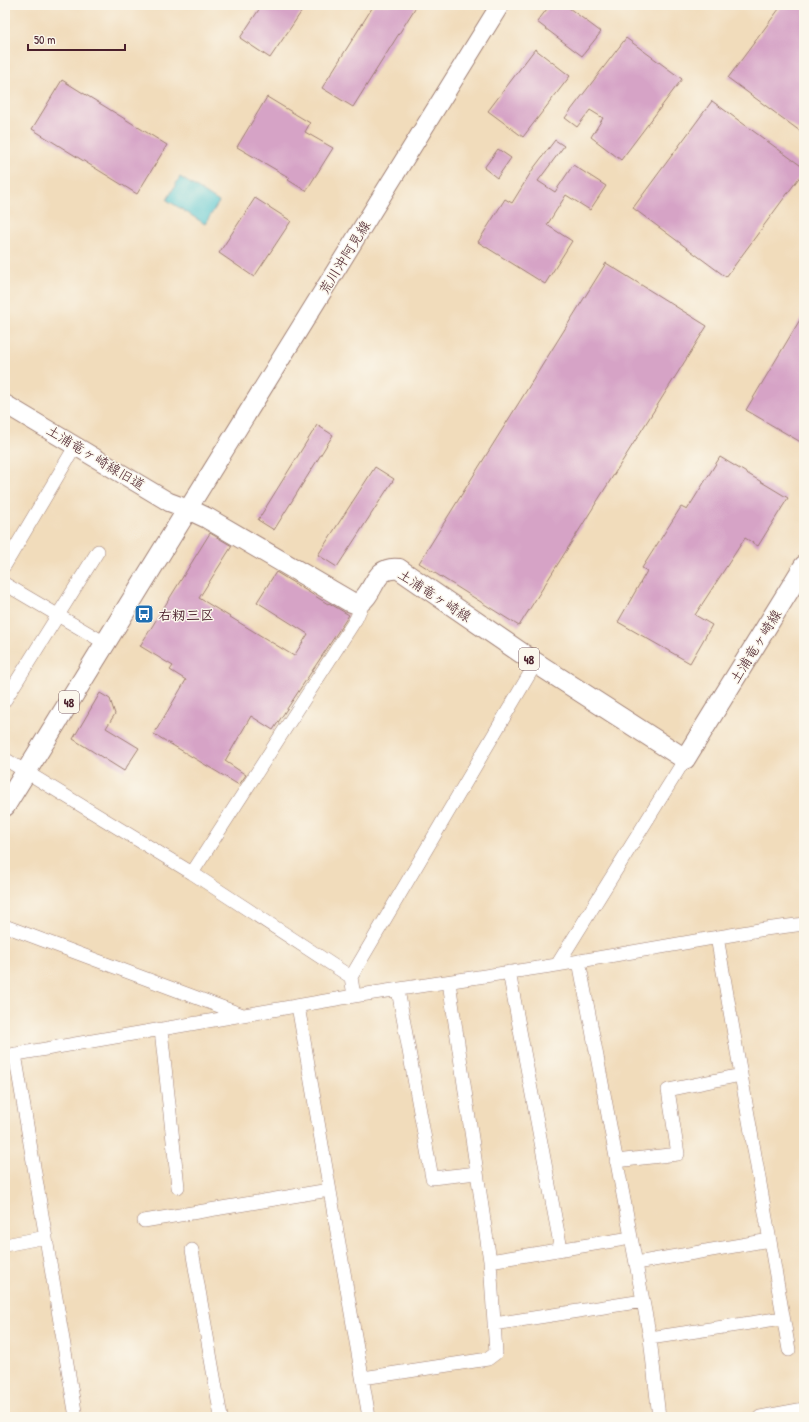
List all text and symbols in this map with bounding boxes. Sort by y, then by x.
scale bar [28,26,125,52]
text: 50 m [34,31,55,48]
street label: 荒川沖阿見線 [314,216,374,298]
street label: 土浦竜ヶ崎線旧道 [43,420,149,494]
street label: 土浦竜ヶ崎線 [395,564,475,626]
bus stop icon: 右籾三区 [133,603,155,625]
place label: 右籾三区 [158,605,214,624]
street label: 土浦竜ヶ崎線 [725,605,785,687]
road number: 48 [519,648,539,670]
road number: 48 [59,691,79,713]

